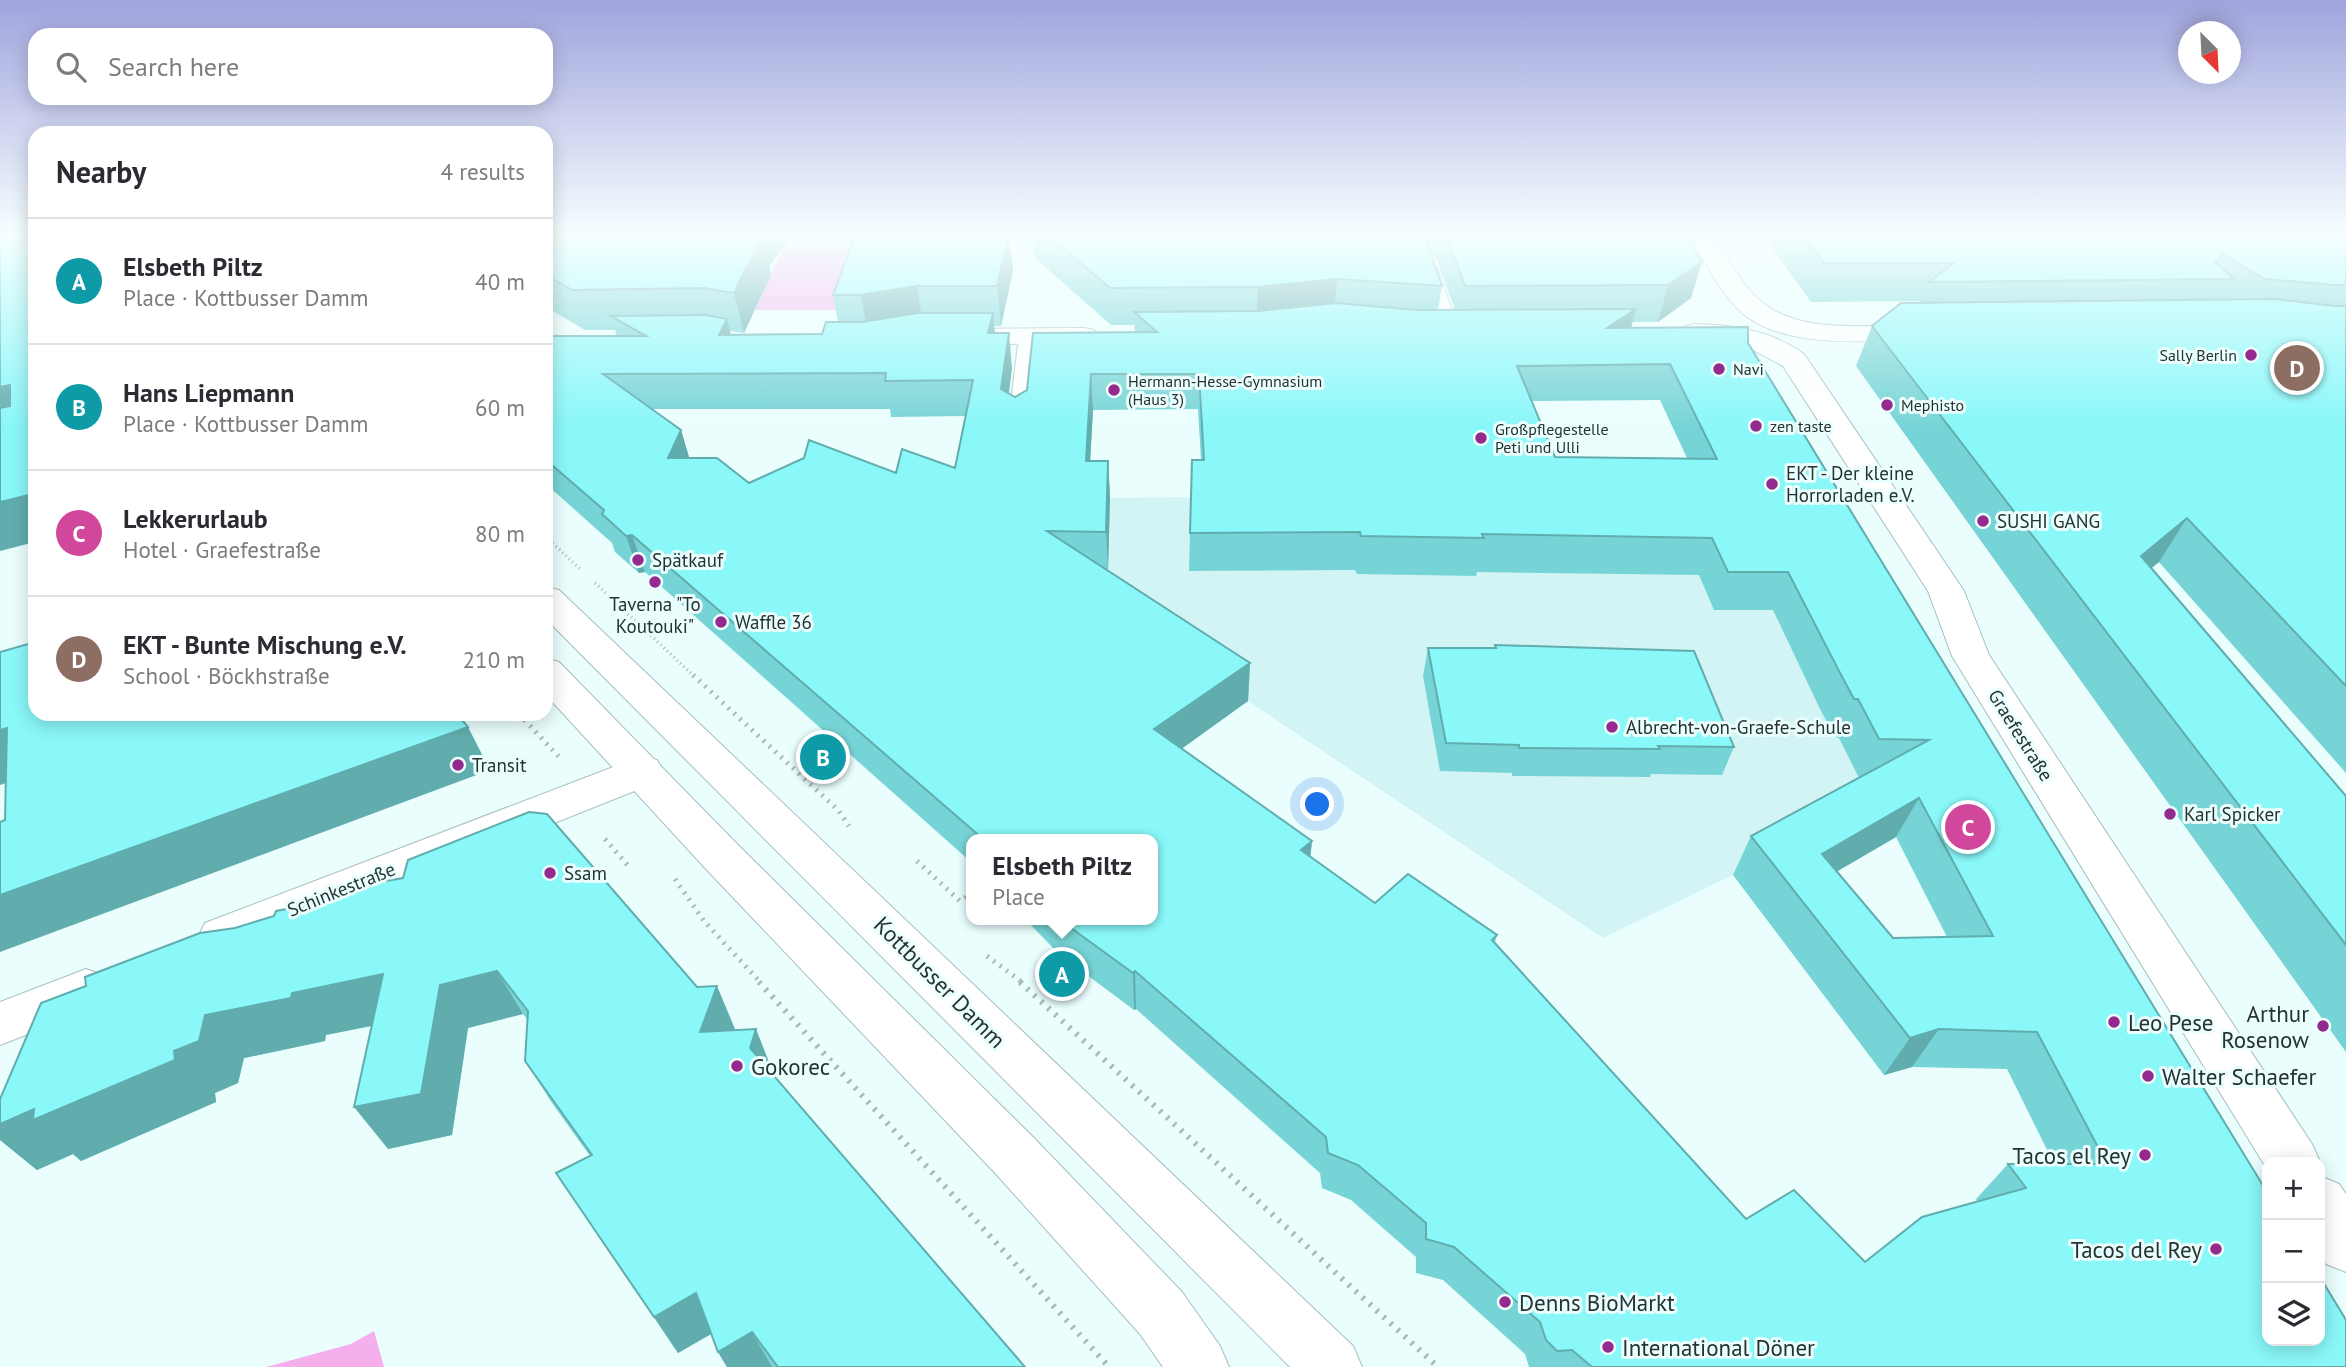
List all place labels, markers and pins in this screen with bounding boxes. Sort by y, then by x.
pin: D [2274,342,2320,394]
place label: Sally Berlin [2159,345,2237,365]
marker: Sally Berlin [2243,347,2259,363]
place label: Navi [1733,359,1764,379]
marker: Navi [1711,361,1727,377]
place label: Hermann-Hesse-Gymnasium (Haus 3) [1128,371,1322,409]
marker: Hermann-Hesse-Gymnasium (Haus 3) [1106,382,1122,398]
place label: Mephisto [1901,395,1964,415]
marker: Mephisto [1879,397,1895,413]
place label: zen taste [1770,416,1832,436]
marker: zen taste [1748,418,1764,434]
place label: Großpflegestelle Peti und Ulli [1495,419,1609,457]
marker: Großpflegestelle Peti und Ulli [1473,430,1489,446]
place label: EKT - Der kleine Horrorladen e.V. [1786,461,1915,507]
marker: EKT - Der kleine Horrorladen e.V. [1764,476,1780,492]
place label: SUSHI GANG [1997,509,2100,533]
marker: SUSHI GANG [1975,513,1991,529]
place label: Spätkauf [652,548,724,572]
marker: Spätkauf [630,552,646,568]
marker: Taverna "To Koutouki" [647,574,663,590]
place label: Taverna "To Koutouki" [609,592,701,638]
place label: Waffle 36 [735,610,812,634]
marker: Waffle 36 [713,614,729,630]
place label: Albrecht-von-Graefe-Schule [1626,715,1851,739]
marker: Albrecht-von-Graefe-Schule [1604,719,1620,735]
pin: B [800,731,846,783]
place label: Transit [472,753,527,777]
marker: Transit [450,757,466,773]
pin: C [1945,801,1991,853]
place label: Karl Spicker [2184,802,2281,826]
marker: Karl Spicker [2162,806,2178,822]
place label: Ssam [564,861,607,885]
marker: Ssam [542,865,558,881]
pin: A [1039,948,1085,1000]
place label: Arthur Rosenow [2221,999,2309,1054]
place label: Leo Pese [2128,1008,2214,1037]
marker: Leo Pese [2106,1014,2122,1030]
marker: Arthur Rosenow [2315,1018,2331,1034]
place label: Gokorec [751,1052,830,1081]
marker: Gokorec [729,1058,745,1074]
place label: Walter Schaefer [2162,1062,2316,1091]
marker: Walter Schaefer [2140,1068,2156,1084]
place label: Tacos el Rey [2012,1141,2131,1170]
marker: Tacos el Rey [2137,1147,2153,1163]
place label: Tacos del Rey [2071,1235,2202,1264]
marker: Tacos del Rey [2208,1241,2224,1257]
place label: Denns BioMarkt [1519,1288,1675,1317]
marker: Denns BioMarkt [1497,1294,1513,1310]
place label: International Döner [1622,1333,1815,1362]
marker: International Döner [1600,1339,1616,1355]

